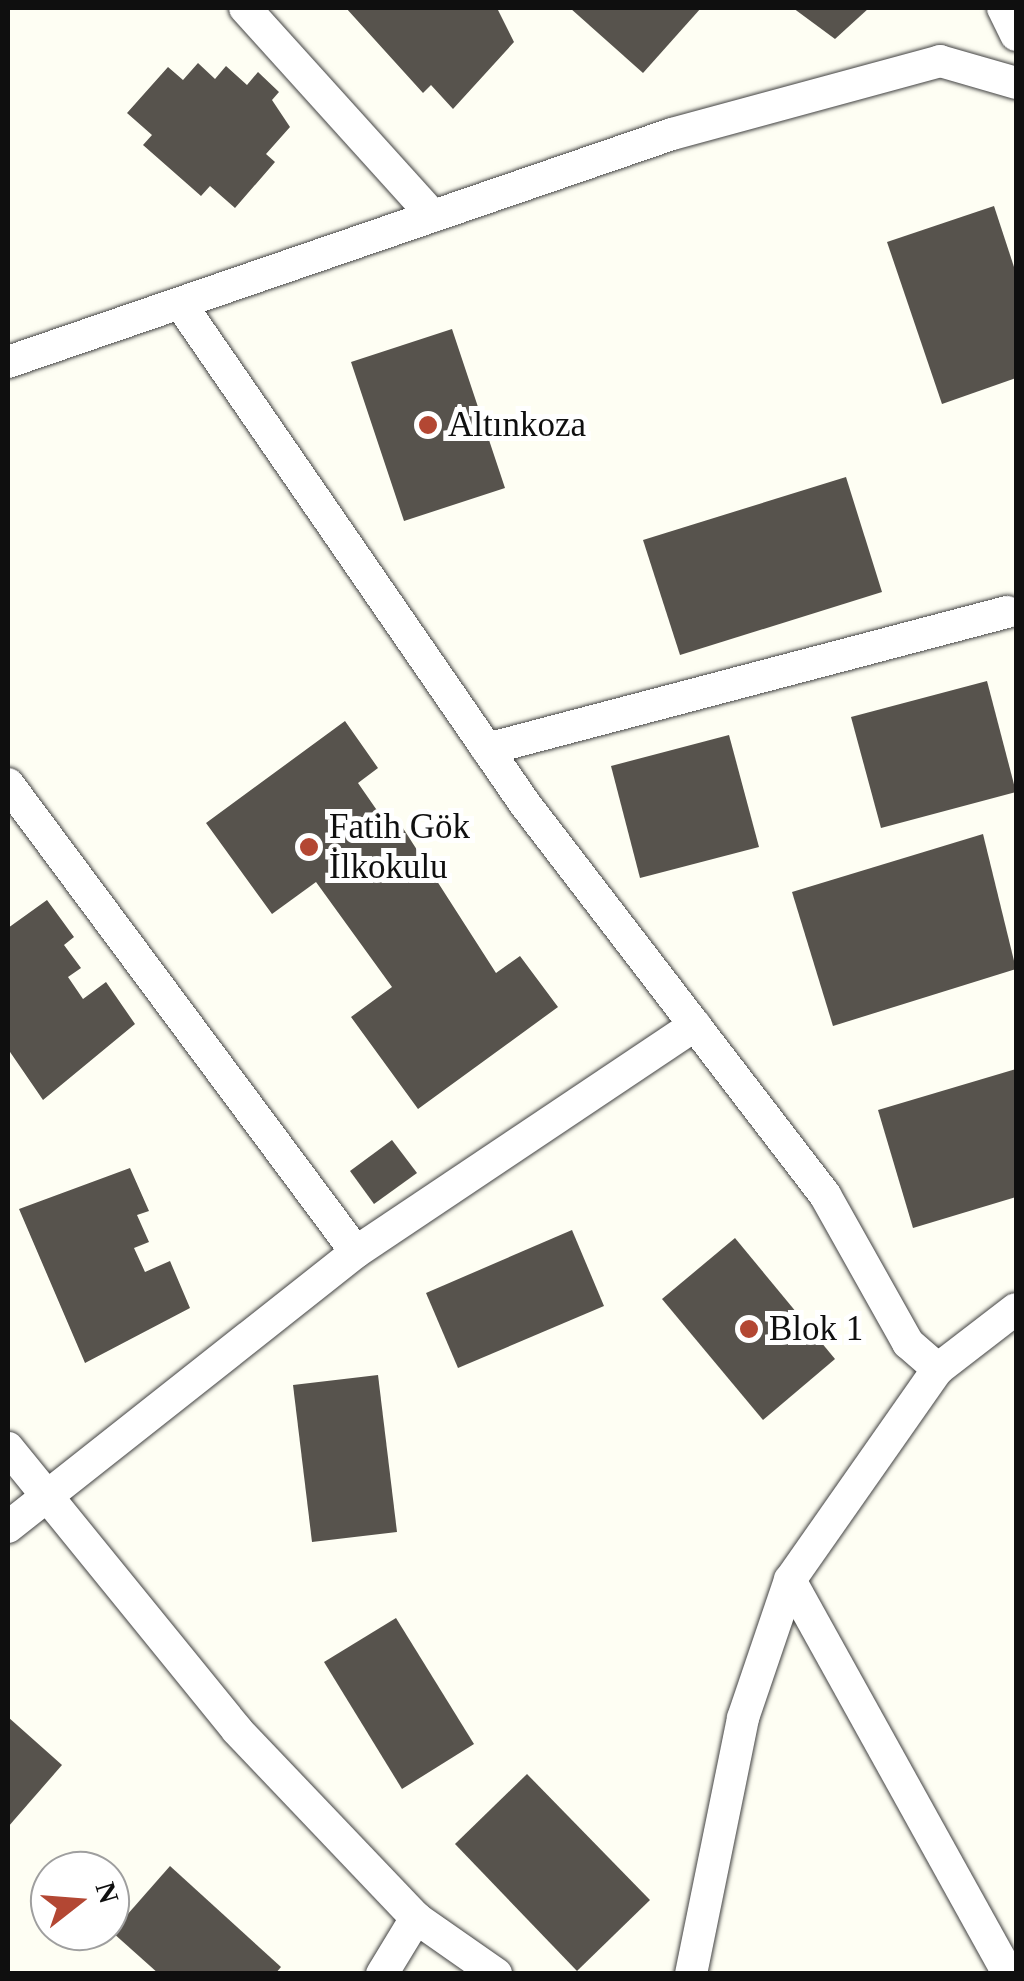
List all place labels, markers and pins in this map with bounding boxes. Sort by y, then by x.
place label: Altınkoza [448,404,586,446]
marker: Altınkoza [417,414,439,436]
place label: Fatih Gök İlkokulu [329,806,470,888]
marker: Fatih Gök İlkokulu [298,836,320,858]
place label: Blok 1 [769,1308,863,1350]
marker: Blok 1 [738,1318,760,1340]

